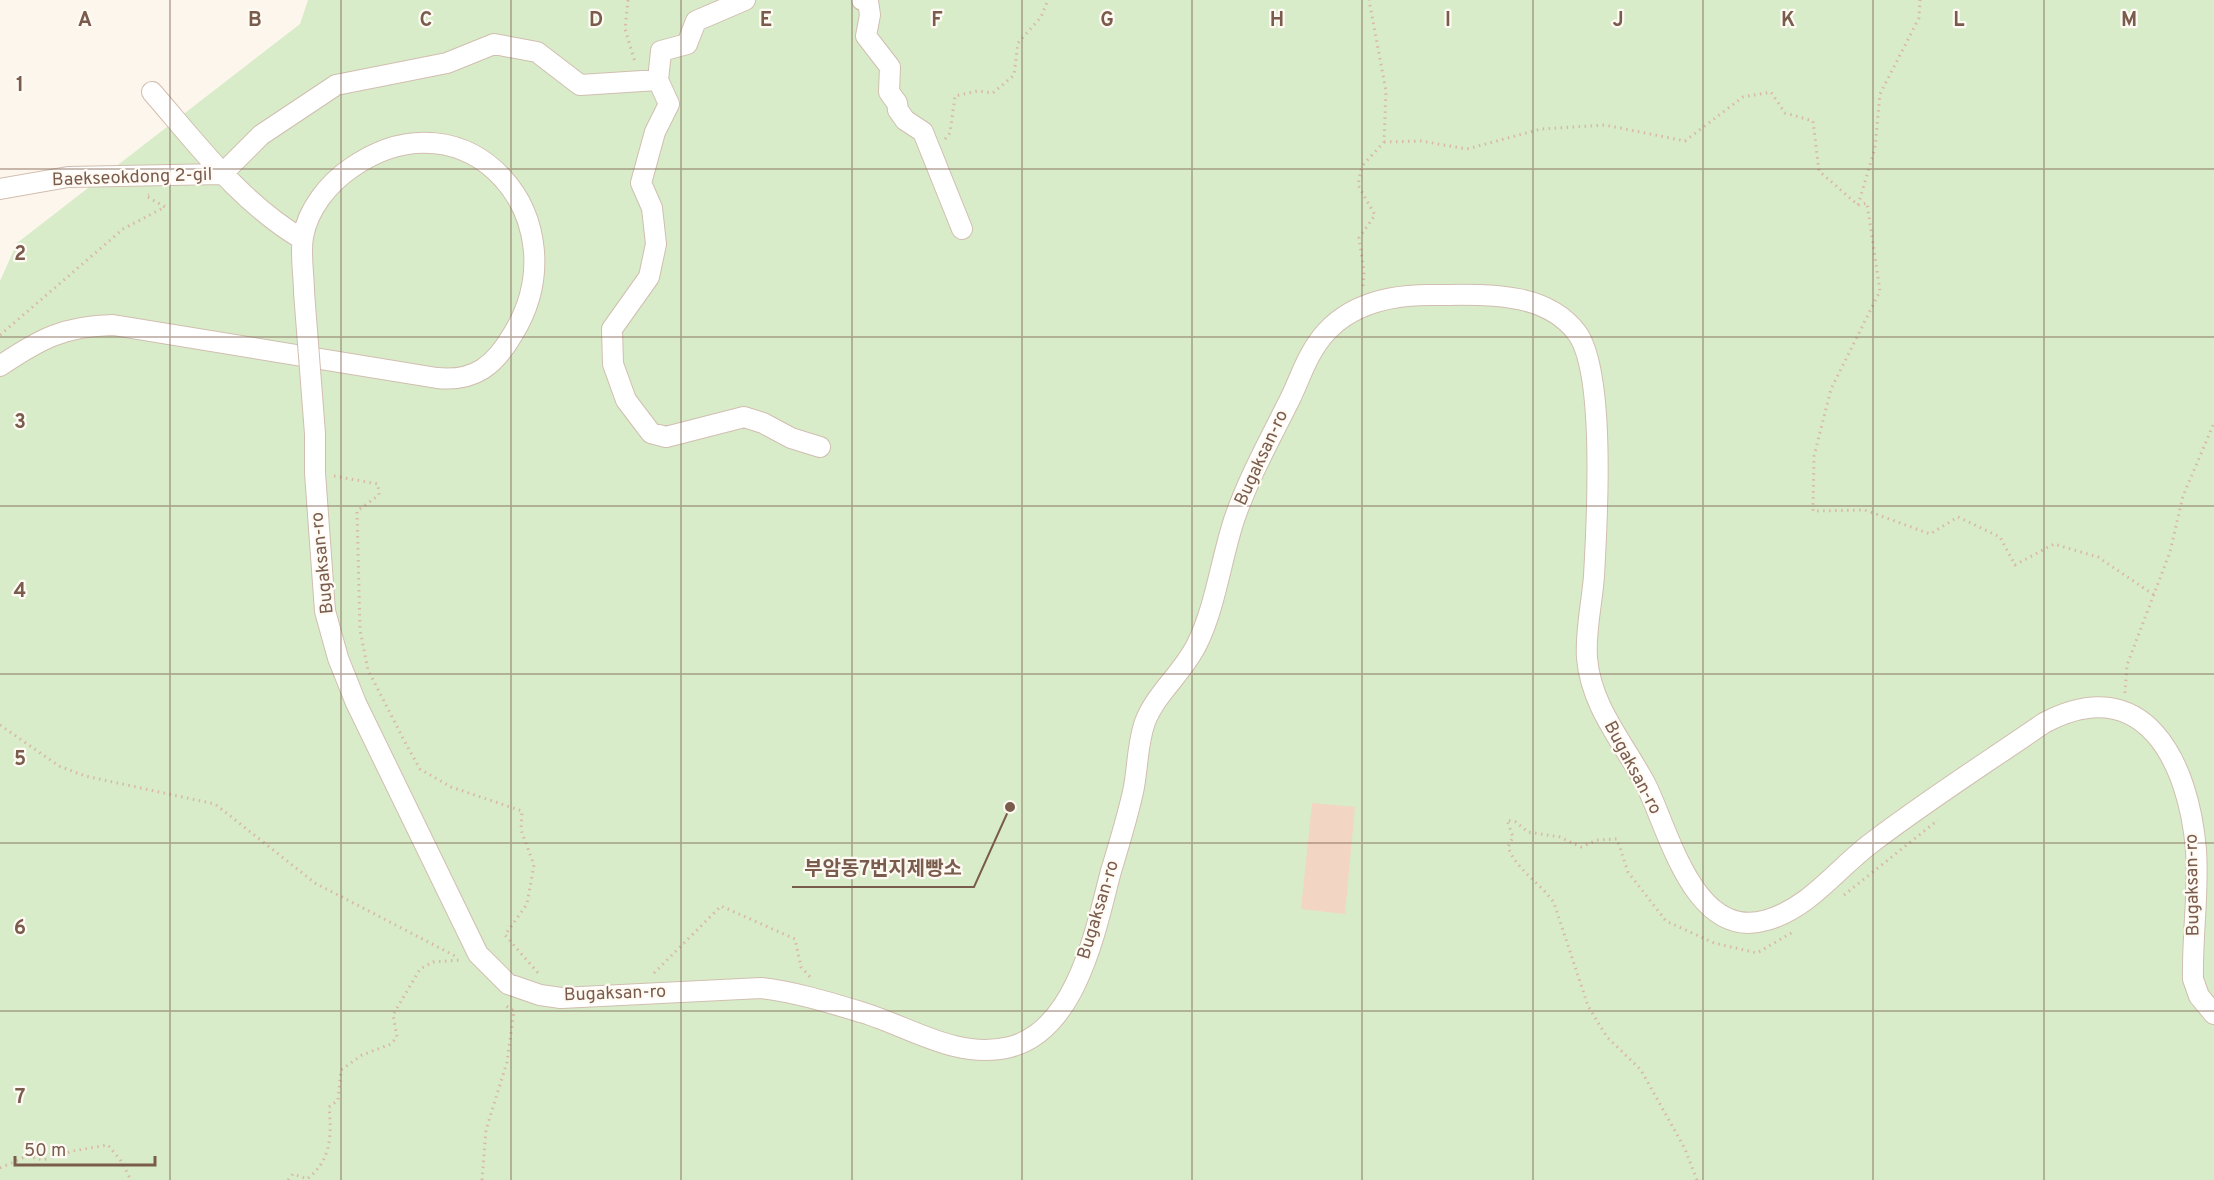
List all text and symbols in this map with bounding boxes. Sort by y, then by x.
text: A [78,8,92,34]
text: B [248,8,262,34]
text: C [420,8,432,34]
text: D [589,8,603,34]
text: E [760,8,772,34]
text: F [931,8,943,34]
text: G [1100,8,1114,34]
text: H [1270,8,1284,34]
text: I [1445,8,1451,34]
text: J [1612,8,1624,34]
text: K [1781,8,1795,34]
text: L [1953,8,1965,34]
text: M [2121,8,2137,34]
text: 1 [16,73,24,99]
street label: Baekseokdong 2-gil [51,164,213,192]
text: 2 [14,242,26,268]
street label: Bugaksan-ro [1230,407,1294,509]
text: 3 [14,410,26,436]
street label: Bugaksan-ro [306,511,340,615]
text: 4 [14,579,26,605]
street label: Bugaksan-ro [1598,717,1666,819]
text: 5 [14,747,26,773]
street label: Bugaksan-ro [2181,834,2205,936]
callout: 부암동7번지제빵소 [792,849,974,887]
text: 부암동7번지제빵소 [804,857,962,883]
street label: Bugaksan-ro [1073,858,1125,962]
text: 6 [14,916,26,942]
street label: Bugaksan-ro [563,981,667,1007]
text: 7 [15,1085,25,1111]
scale bar [15,1129,154,1167]
text: 50 m [24,1140,66,1163]

